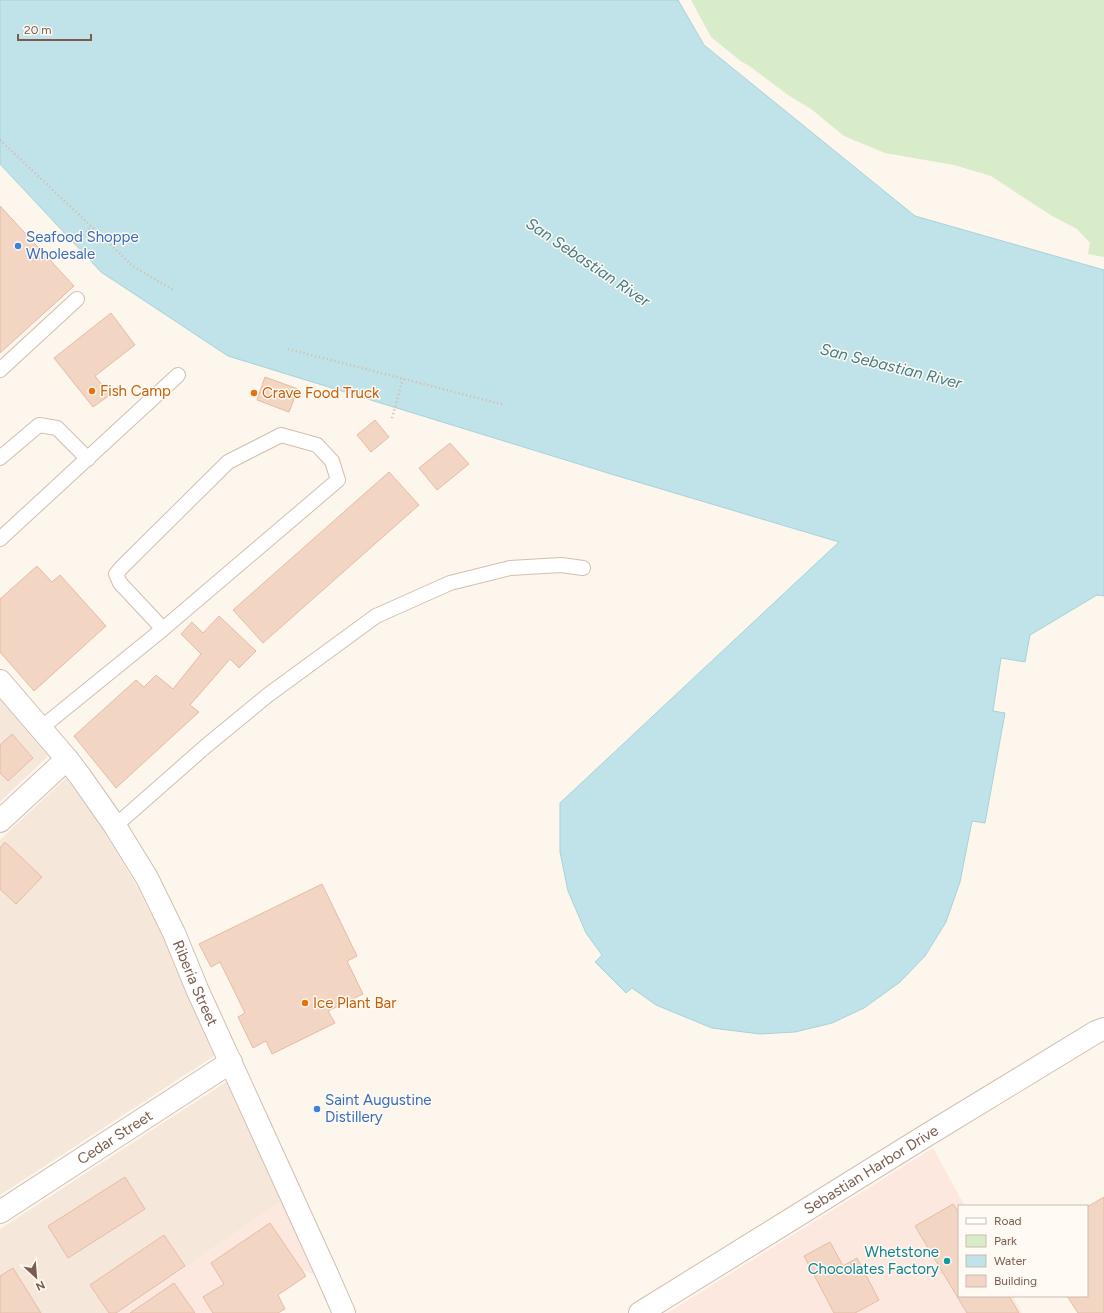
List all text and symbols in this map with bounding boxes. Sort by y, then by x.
scale bar [18,16,91,42]
text: 20 m [24,23,52,37]
water label: San Sebastian River [522,214,654,311]
place label: Seafood Shoppe Wholesale [26,228,139,263]
marker: Seafood Shoppe Wholesale [13,241,23,251]
water label: San Sebastian River [818,339,964,393]
place label: Fish Camp [100,382,171,400]
place label: Crave Food Truck [262,384,380,402]
marker: Fish Camp [87,386,97,396]
marker: Crave Food Truck [249,388,259,398]
street label: Riberia Street [169,937,222,1029]
place label: Ice Plant Bar [313,994,396,1012]
marker: Ice Plant Bar [300,998,310,1008]
place label: Saint Augustine Distillery [325,1091,432,1126]
marker: Saint Augustine Distillery [312,1104,322,1114]
street label: Cedar Street [74,1106,156,1168]
street label: Sebastian Harbor Drive [801,1121,942,1218]
legend [958,1205,1088,1297]
text: Road [994,1214,1022,1228]
text: Park [994,1234,1017,1248]
place label: Whetstone Chocolates Factory [808,1243,939,1278]
text: Water [994,1254,1026,1268]
marker: Whetstone Chocolates Factory [942,1256,952,1266]
north arrow [16,1257,56,1297]
text: Building [994,1274,1037,1288]
text: N [33,1278,47,1293]

